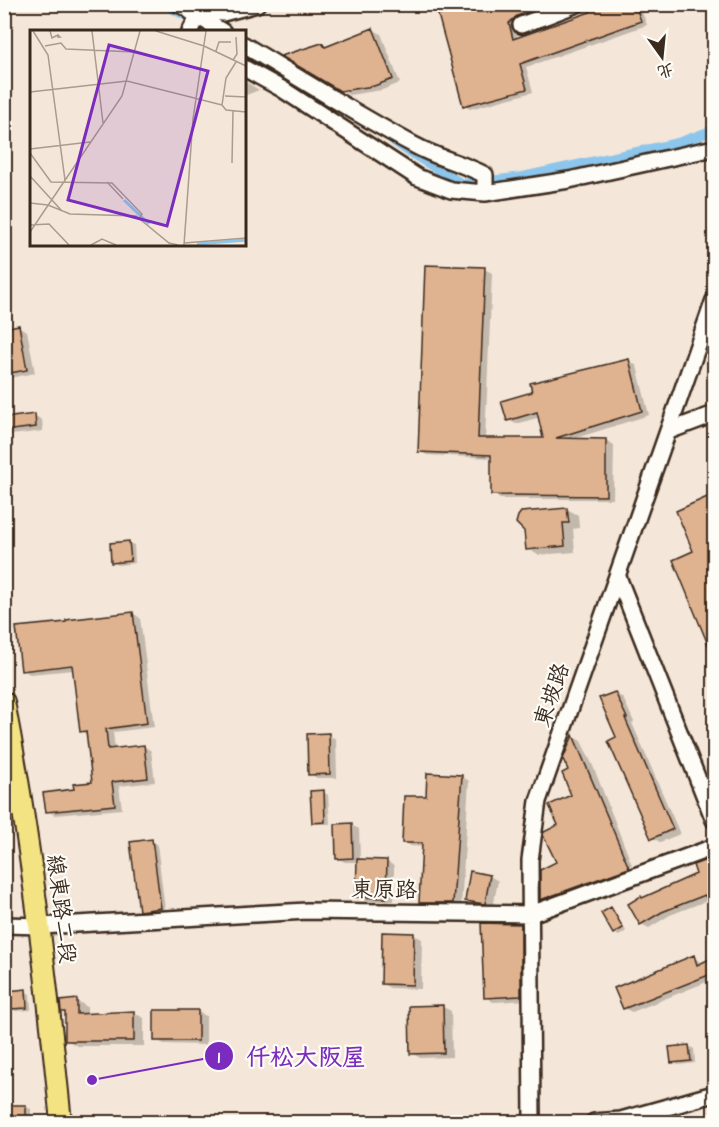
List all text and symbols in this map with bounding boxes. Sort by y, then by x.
north arrow [632,27,692,87]
inset map [30,30,246,246]
text: 北 [655,58,676,83]
street label: 東坡路 [527,659,577,731]
street label: 線東路二段 [39,853,83,965]
street label: 東原路 [351,874,417,906]
callout: 仟松大阪屋 [204,1035,378,1077]
text: 仟松大阪屋 [246,1041,366,1075]
text: 1 [218,1045,221,1070]

